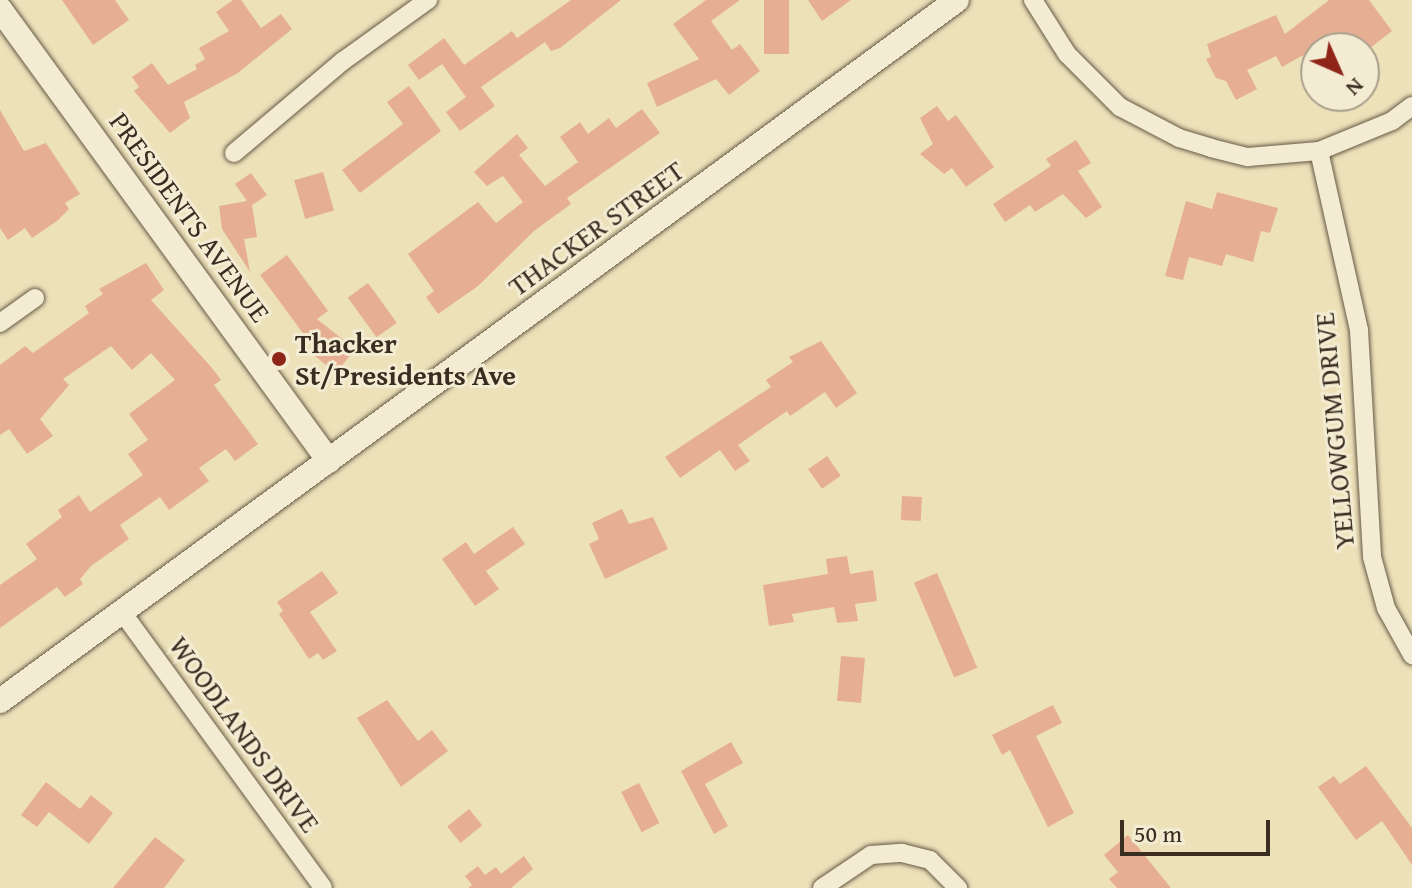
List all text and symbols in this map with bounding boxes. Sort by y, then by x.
north arrow [1300,32,1380,112]
text: N [1339,71,1372,104]
street label: PRESIDENTS AVENUE [103,106,277,328]
street label: THACKER STREET [502,153,690,303]
street label: YELLOWGUM DRIVE [1307,311,1361,551]
place label: Thacker St/Presidents Ave [295,326,516,392]
marker: Thacker St/Presidents Ave [270,350,288,368]
street label: WOODLANDS DRIVE [163,629,327,839]
scale bar [1124,804,1274,854]
text: 50 m [1134,816,1182,851]

